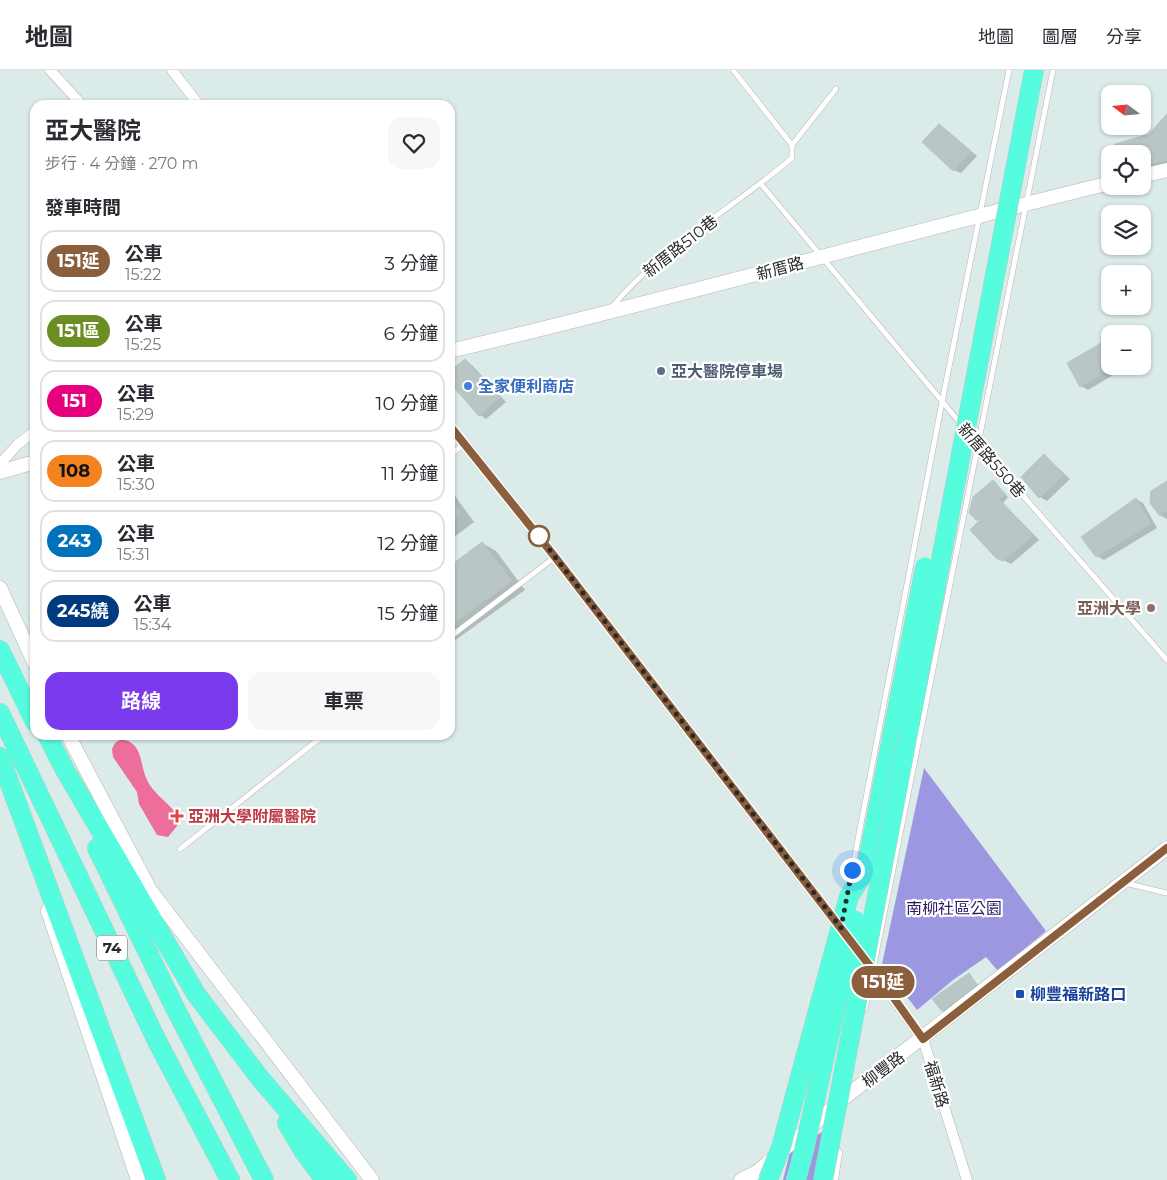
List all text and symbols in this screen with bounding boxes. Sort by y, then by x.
text: 地圖 [25,22,73,51]
text: 地圖 [978,26,1014,48]
text: 圖層 [1042,26,1078,48]
text: 分享 [1106,26,1142,48]
north arrow [1101,85,1151,135]
map controls [1101,85,1151,375]
text: 亞大醫院 [45,116,141,145]
button: heart [388,117,440,169]
button: locate [1101,145,1151,195]
text: 步行 · 4 分鐘 · 270 m [45,154,199,173]
text: 發車時間 [45,196,121,219]
button: layers [1101,205,1151,255]
street label: 新厝路510巷 [639,211,721,281]
text: 公車 [125,242,163,265]
text: 151延 [57,250,100,272]
text: 3 分鐘 [384,252,438,275]
street label: 新厝路 [754,253,806,284]
text: 15:22 [125,265,161,284]
button: + [1101,265,1151,315]
text: 公車 [125,312,163,335]
text: 151區 [57,320,100,342]
text: 6 分鐘 [383,322,438,345]
button: − [1101,325,1151,375]
text: 15:25 [125,335,161,354]
place label: 亞大醫院停車場 [671,362,783,381]
marker: 亞大醫院停車場 [655,365,667,377]
place label: 全家便利商店 [478,377,574,396]
marker: 全家便利商店 [462,380,474,392]
text: 公車 [117,382,155,405]
text: 151 [62,390,87,412]
text: 10 分鐘 [376,392,438,415]
text: 15:29 [117,405,154,424]
street label: 新厝路550巷 [954,419,1029,502]
text: 公車 [117,452,155,475]
text: 108 [59,460,90,482]
text: 11 分鐘 [381,462,438,485]
text: 15:30 [117,475,155,494]
text: 公車 [117,522,155,545]
unlabelled marker [528,525,550,547]
text: 243 [58,530,91,552]
text: 12 分鐘 [377,532,438,555]
text: 15:31 [117,545,150,564]
text: 公車 [134,592,172,615]
place label: 亞洲大學 [1077,599,1141,618]
text: 245繞 [57,600,109,622]
text: 15 分鐘 [377,602,438,625]
marker: 亞洲大學 [1145,602,1157,614]
text: 15:34 [134,615,171,634]
button: 路線 [45,672,238,730]
button: 車票 [248,672,440,730]
place label: 亞洲大學附屬醫院 [188,807,316,826]
marker: 亞洲大學附屬醫院 [170,809,184,823]
your location [840,858,865,883]
park label: 南柳社區公園 [906,899,1002,918]
road number: 74 [97,936,127,960]
line badge: 151延 [848,966,918,998]
text: 151延 [862,971,904,993]
place label: 柳豐福新路口 [1030,985,1126,1004]
marker: 柳豐福新路口 [1014,988,1026,1000]
street label: 柳豐路 [858,1047,908,1091]
street label: 福新路 [920,1058,953,1110]

